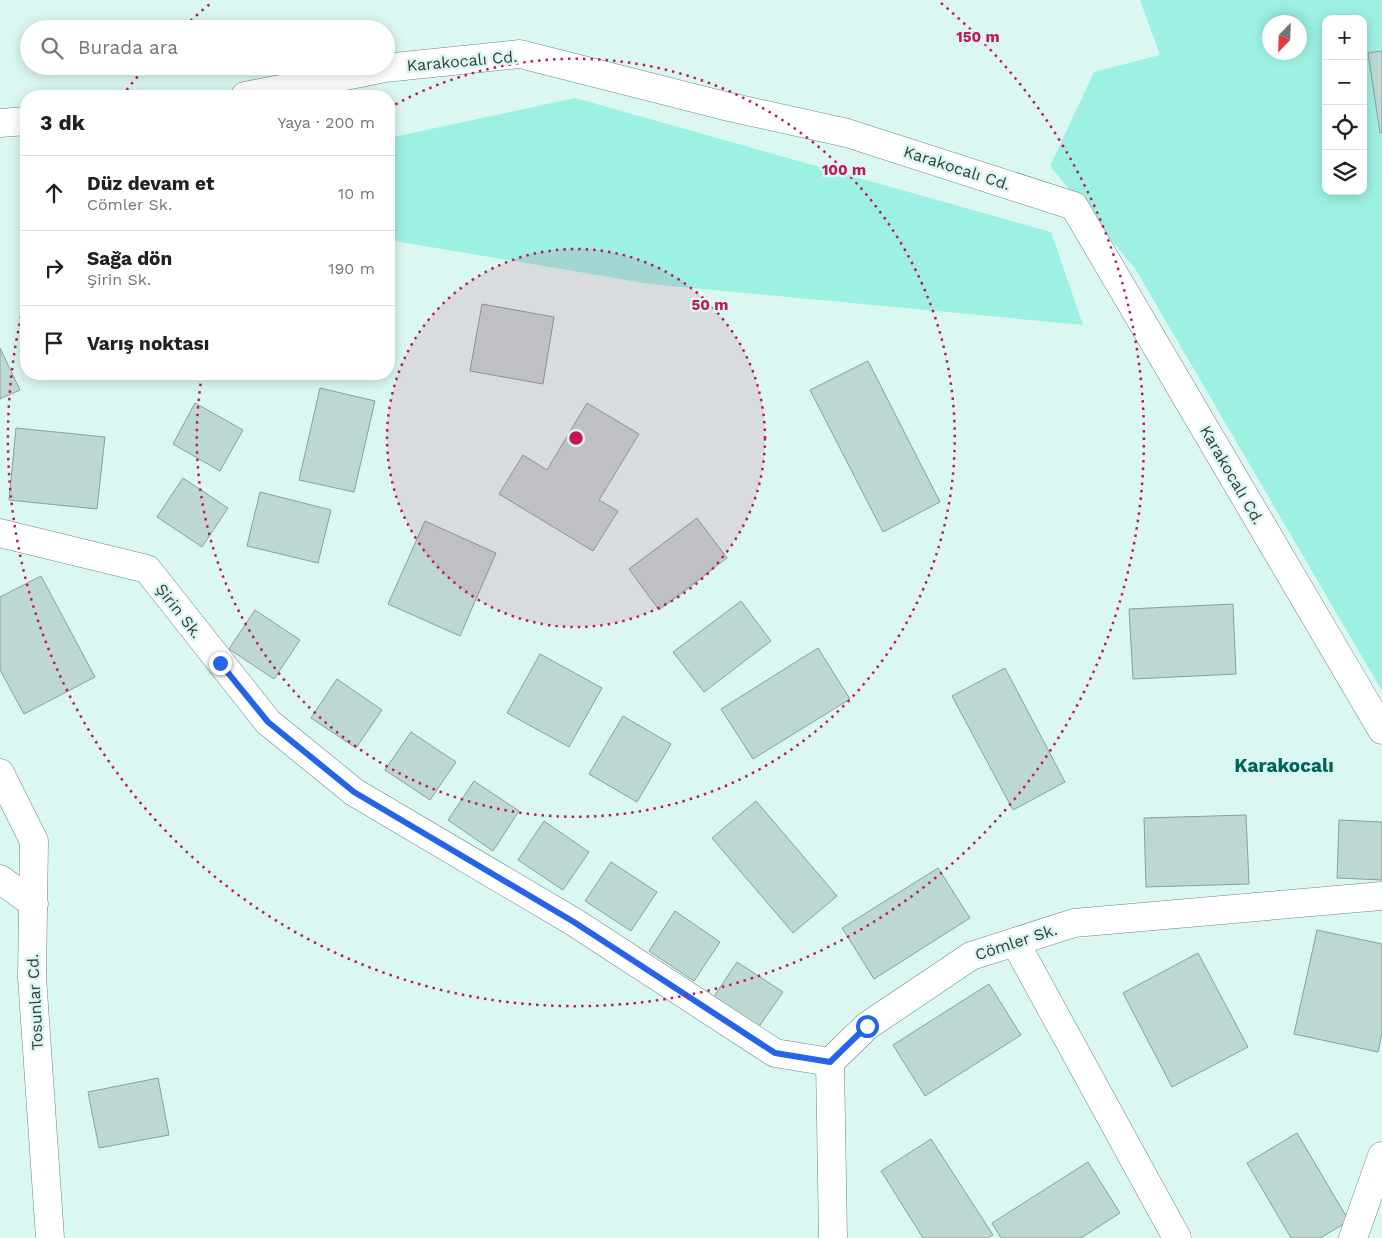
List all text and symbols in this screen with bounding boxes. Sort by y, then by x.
north arrow [1262,15,1307,60]
map controls [1322,15,1367,195]
button: + [1322,15,1367,60]
search box [20,20,395,75]
text: 150 m [956,28,1000,46]
icon: search [38,34,66,62]
text: Burada ara [78,36,178,59]
street label: Karakocalı Cd. [406,47,518,75]
button: − [1322,60,1367,105]
button: locate [1322,105,1367,150]
text: 3 dk [40,110,85,135]
text: Yaya · 200 m [277,113,375,132]
street label: Karakocalı Cd. [901,142,1013,194]
button: layers [1322,150,1367,195]
text: 100 m [822,161,866,179]
text: Düz devam et [87,172,214,195]
icon: ahead [40,179,68,207]
text: 10 m [338,184,375,203]
text: Cömler Sk. [87,195,172,214]
text: Sağa dön [87,247,172,270]
icon: right [40,254,68,282]
text: 190 m [328,259,375,278]
text: Şirin Sk. [87,270,151,289]
text: 50 m [692,296,728,314]
icon: arrive [40,329,68,357]
text: Varış noktası [87,332,209,355]
street label: Karakocalı Cd. [1196,422,1268,528]
centre of rings [567,429,585,447]
street label: Şirin Sk. [152,580,206,642]
route end [209,652,232,675]
district label: Karakocalı [1234,754,1334,777]
street label: Cömler Sk. [973,920,1059,964]
street label: Tosunlar Cd. [23,953,47,1051]
route start [856,1015,879,1038]

